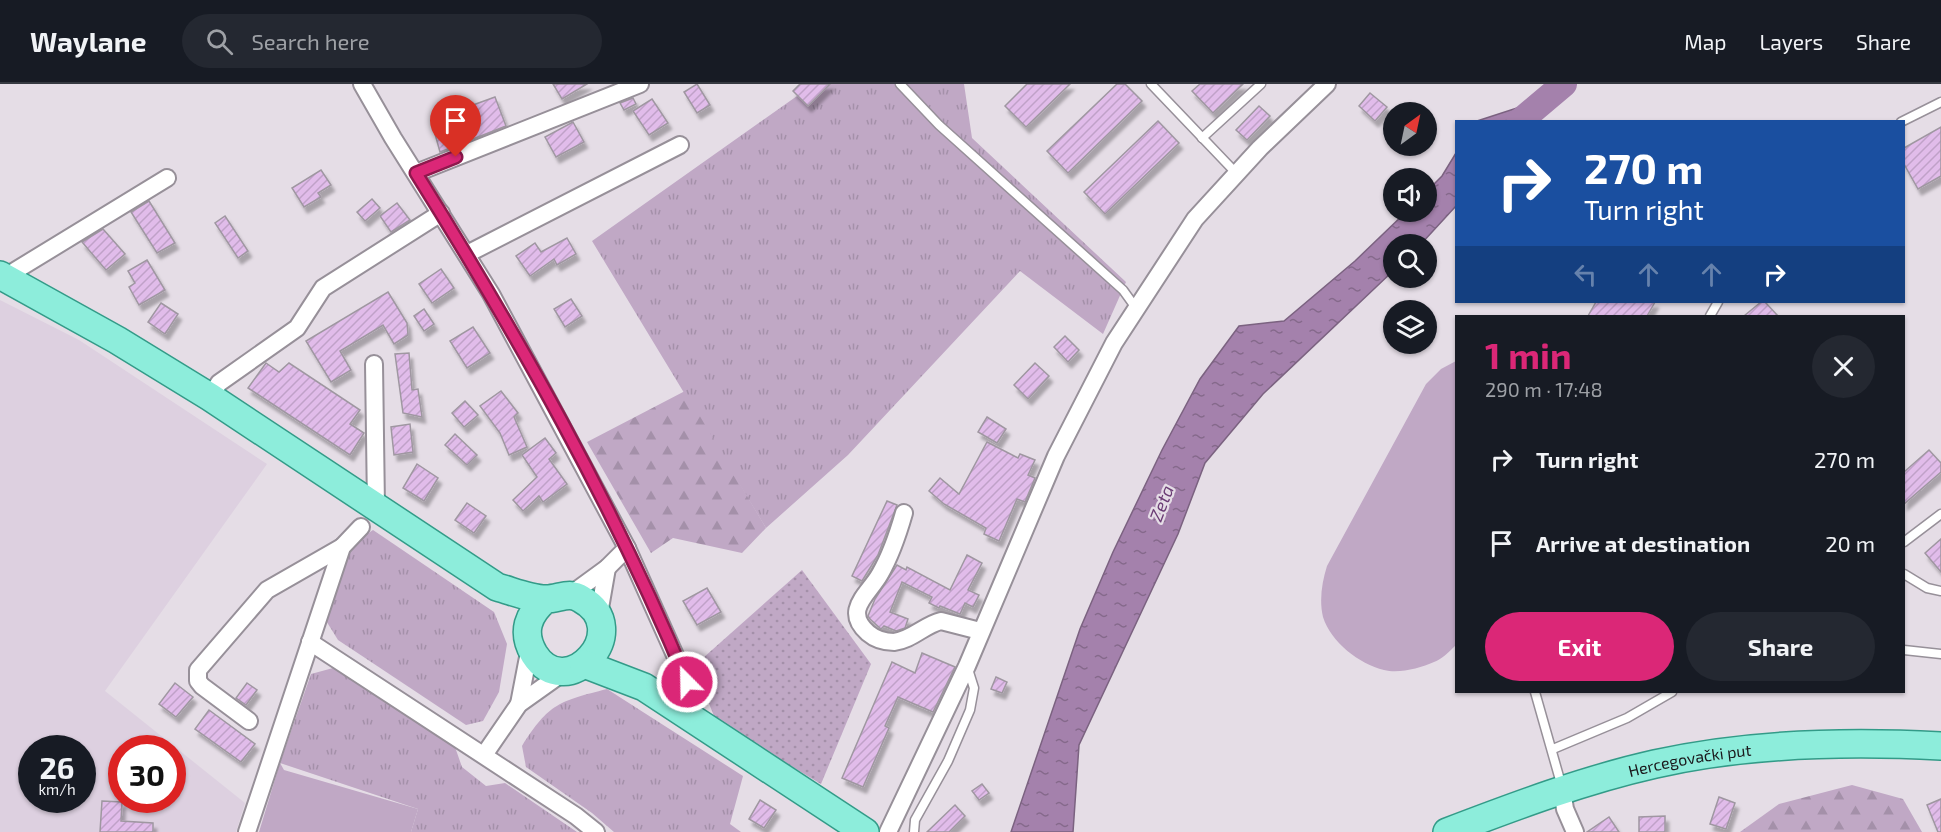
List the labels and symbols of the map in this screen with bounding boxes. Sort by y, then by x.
pin [430,95,481,157]
north arrow [1383,102,1437,156]
water label: Zeta [1144,482,1178,524]
position arrow [655,650,719,714]
speed limit sign: 30 [108,735,186,813]
street label: Hercegovački put [1626,739,1752,780]

